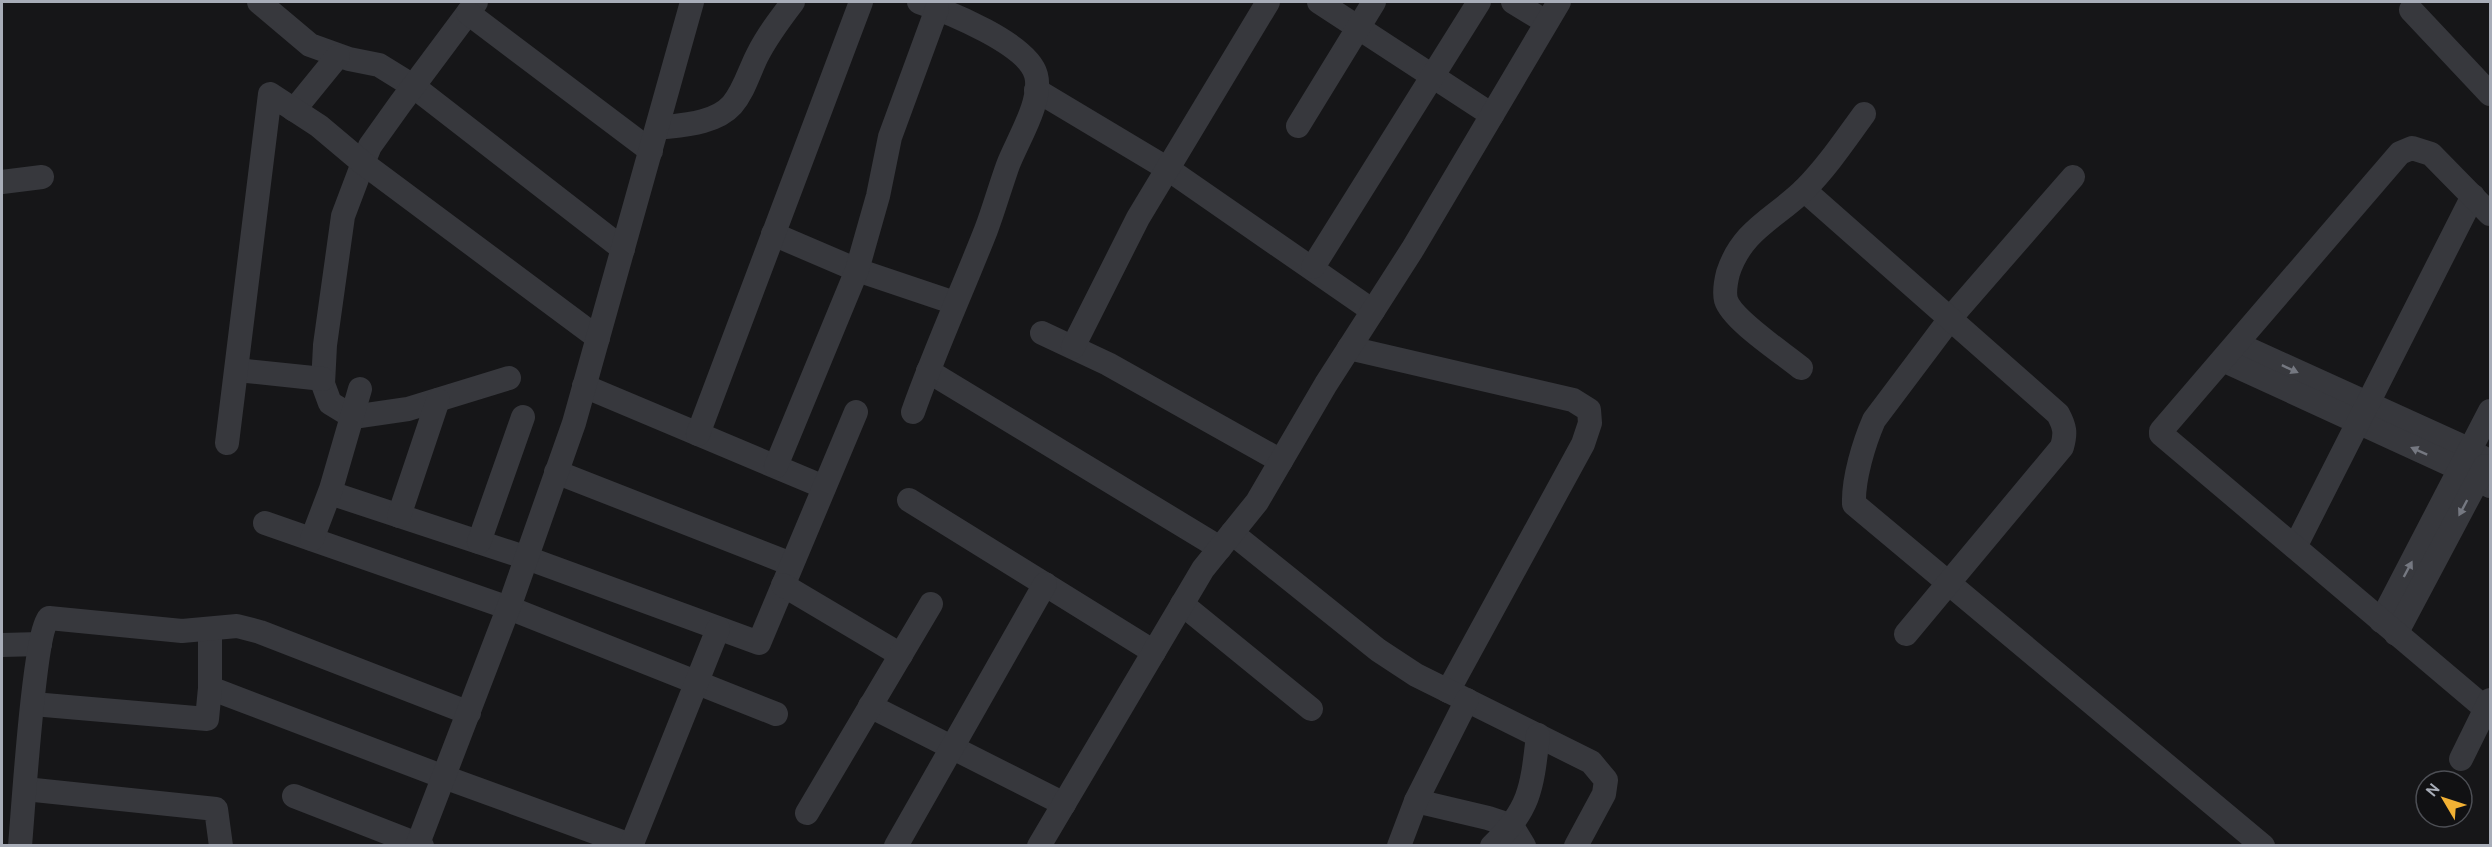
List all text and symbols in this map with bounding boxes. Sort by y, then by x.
one-way arrow [2282,364,2299,373]
one-way arrow [2411,446,2428,455]
one-way arrow [2458,500,2468,517]
one-way arrow [2403,560,2413,577]
north arrow [2414,769,2474,829]
text: N [2422,780,2444,800]

